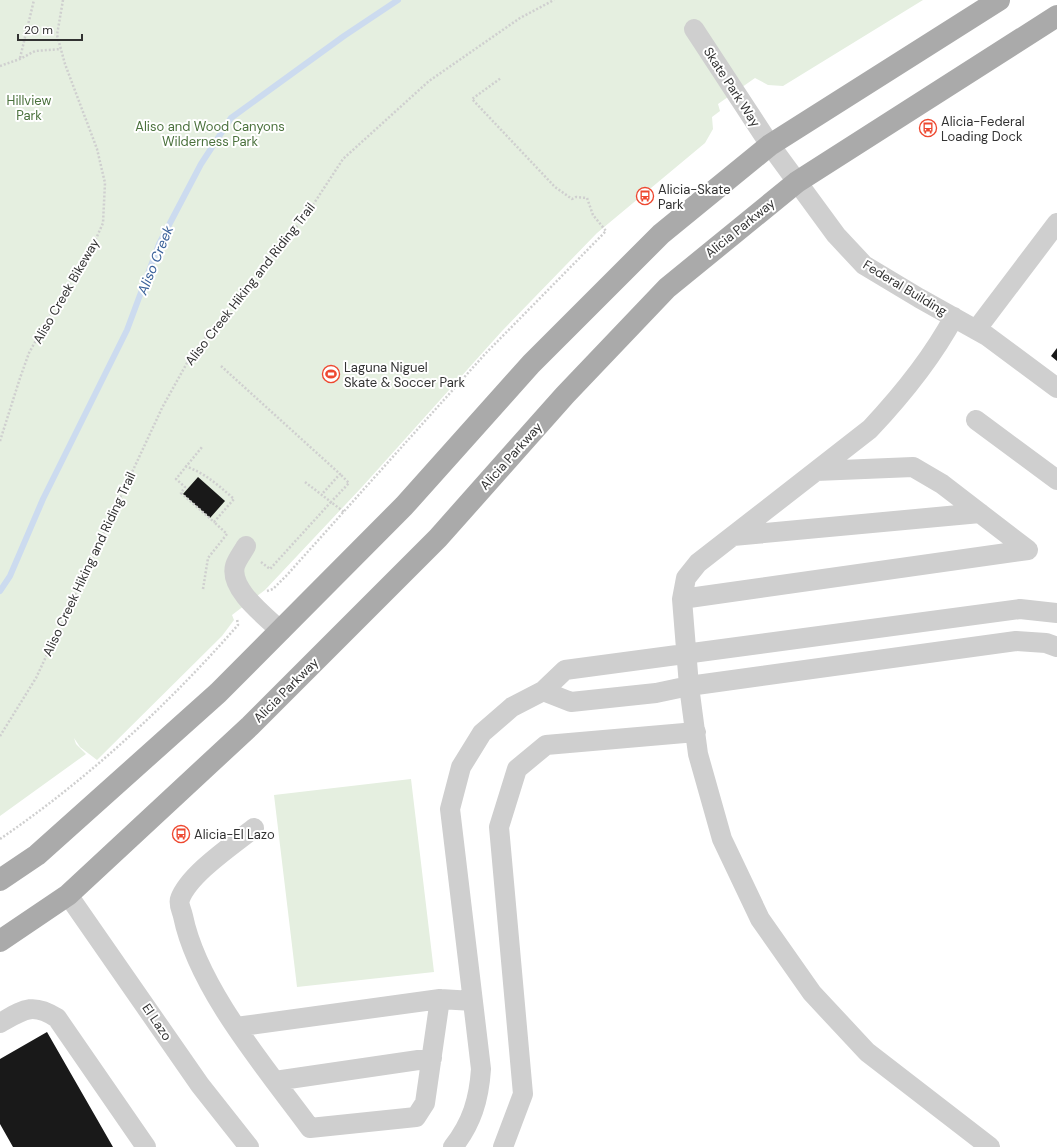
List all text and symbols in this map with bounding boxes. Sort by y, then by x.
scale bar [18,16,82,42]
text: 20 m [24,22,53,38]
street label: Skate Park Way [700,44,764,130]
park label: Hillview Park [7,92,51,124]
place label: Alicia-Federal Loading Dock [941,113,1025,145]
park label: Aliso and Wood Canyons Wilderness Park [135,118,285,150]
bus stop icon: Alicia-Federal Loading Dock [918,118,938,138]
place label: Alicia-Skate Park [658,181,731,213]
bus stop icon: Alicia-Skate Park [635,186,655,206]
street label: Alicia Parkway [702,195,778,261]
street label: Aliso Creek Hiking and Riding Trail [181,199,319,369]
water label: Aliso Creek [133,222,177,298]
street label: Aliso Creek Bikeway [29,235,103,347]
street label: Federal Building [860,256,950,320]
place label: Laguna Niguel Skate & Soccer Park [344,359,466,391]
sports icon: Laguna Niguel Skate & Soccer Park [321,364,341,384]
street label: Alicia Parkway [476,419,546,493]
street label: Aliso Creek Hiking and Riding Trail [39,469,139,659]
street label: Alicia Parkway [250,654,322,726]
bus stop icon: Alicia-El Lazo [171,824,191,844]
place label: Alicia-El Lazo [194,826,275,843]
street label: El Lazo [138,1000,176,1044]

